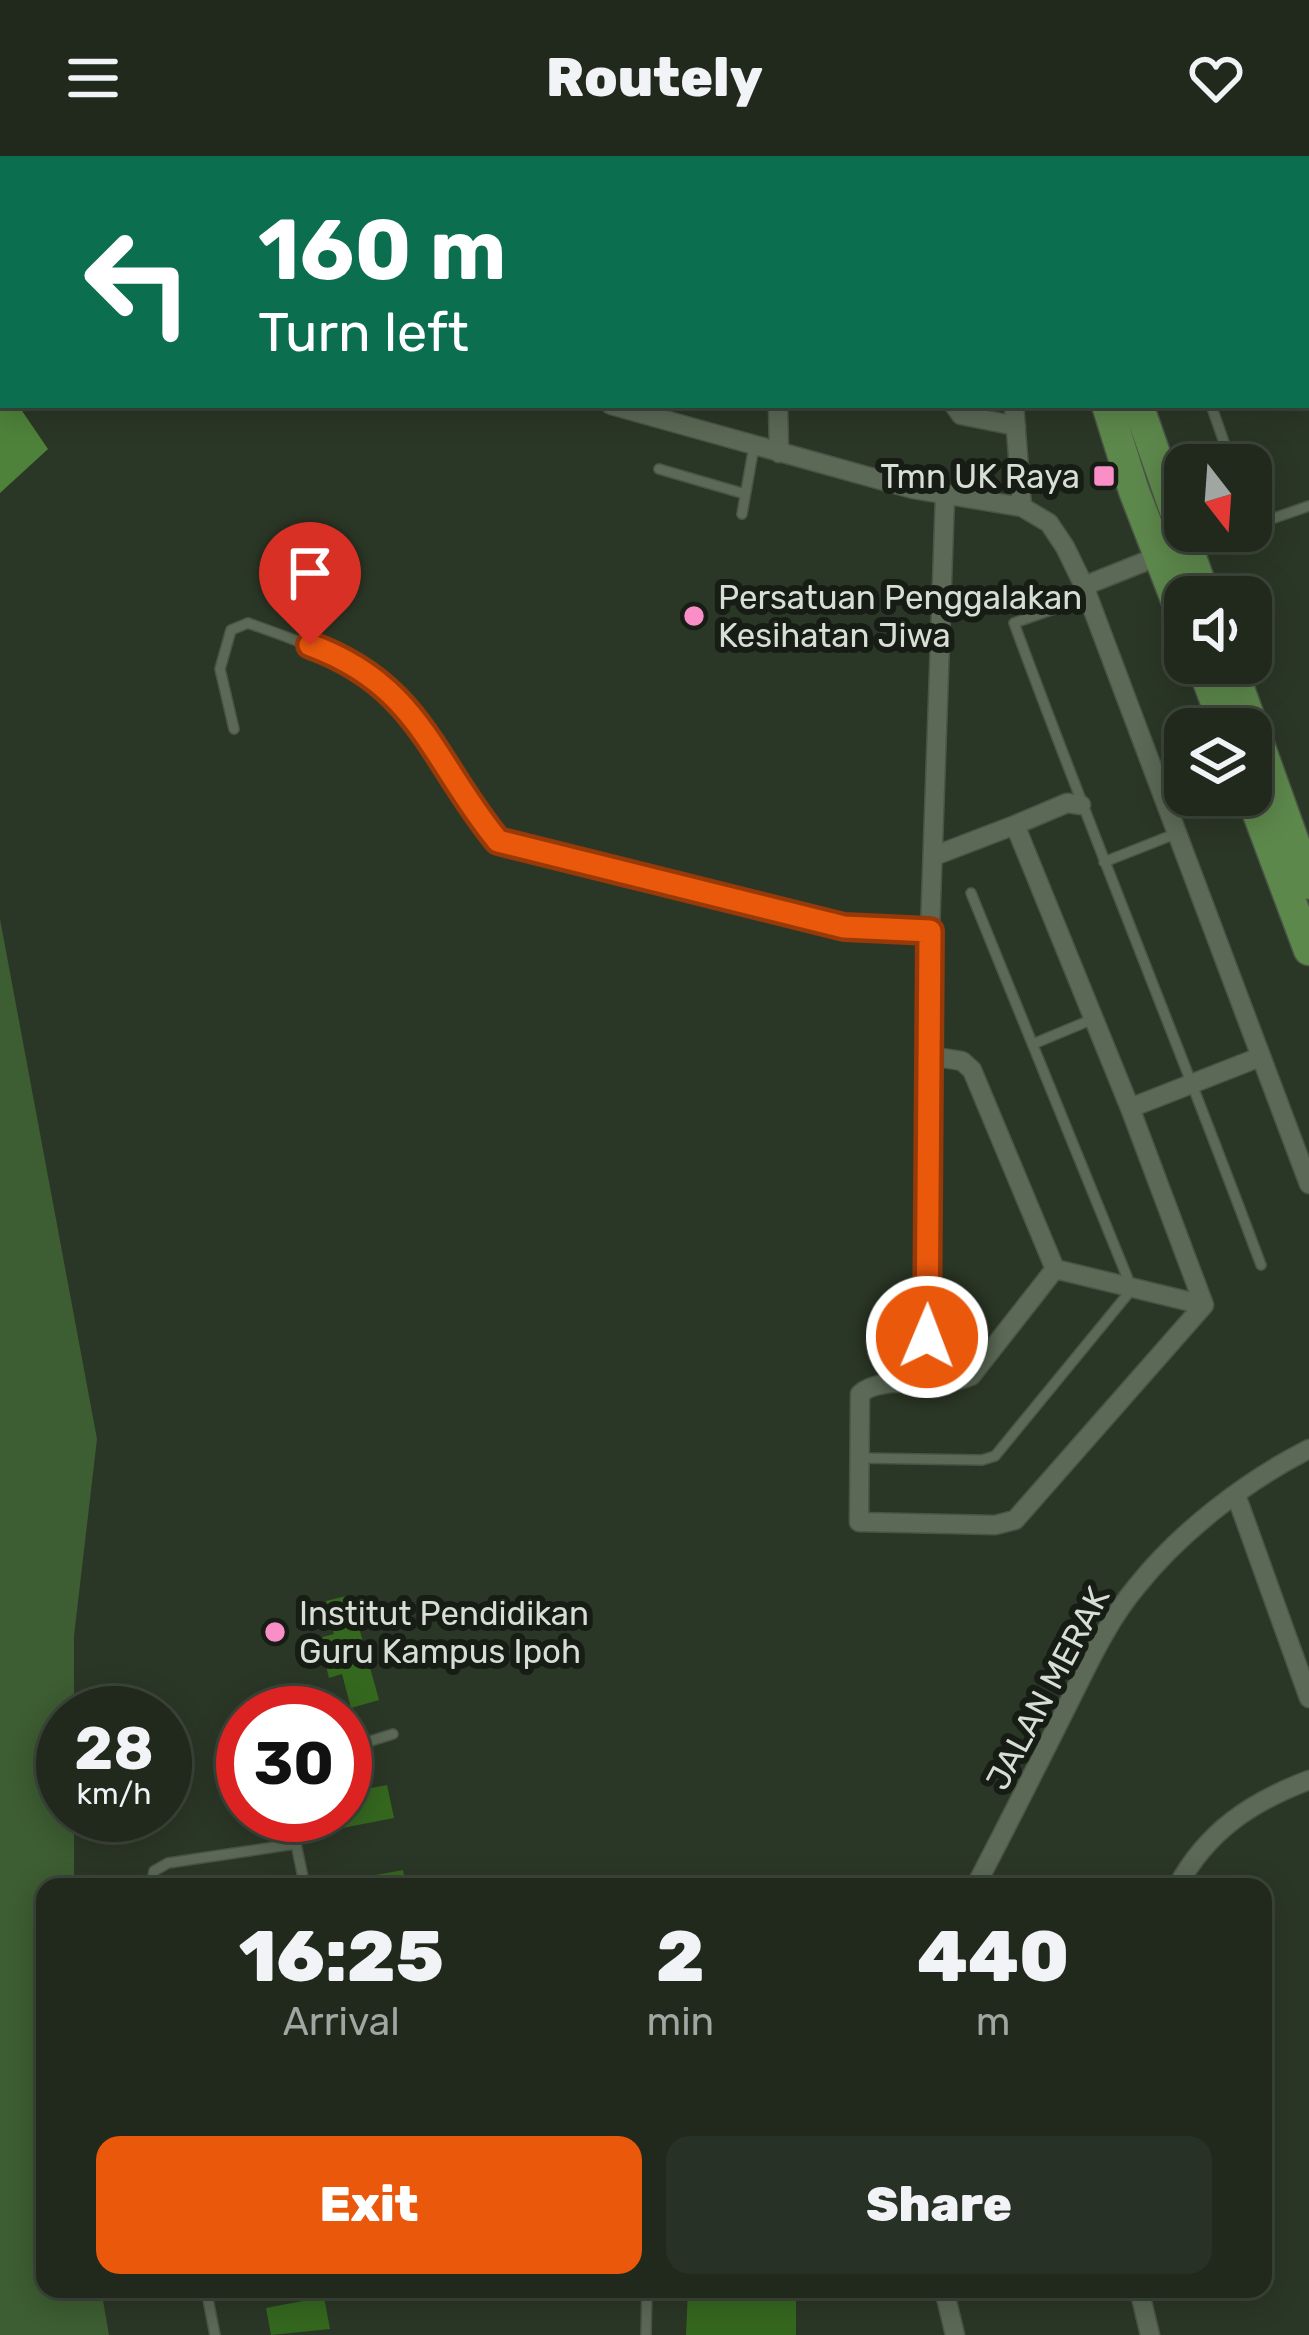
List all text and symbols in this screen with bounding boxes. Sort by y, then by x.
icon: menu [60,45,126,111]
icon: heart [1183,45,1249,111]
text: Routely [546,46,763,110]
text: 160 m [258,200,506,300]
icon: left [60,204,216,360]
text: Turn left [258,301,469,365]
north arrow [1164,444,1272,552]
map controls [1164,444,1272,816]
place label: Tmn UK Raya [880,457,1080,496]
marker: Tmn UK Raya [1091,463,1117,489]
pin [259,522,361,645]
icon: arrive [277,540,343,606]
button: sound [1164,576,1272,684]
place label: Persatuan Penggalakan Kesihatan Jiwa [718,578,1082,655]
marker: Persatuan Penggalakan Kesihatan Jiwa [681,603,707,629]
button: layers [1164,708,1272,816]
position arrow [864,1274,990,1400]
street label: JALAN MERAK [978,1580,1117,1796]
place label: Institut Pendidikan Guru Kampus Ipoh [299,1594,589,1671]
marker: Institut Pendidikan Guru Kampus Ipoh [262,1619,288,1645]
speed limit sign: 30 [216,1686,372,1842]
text: 28 [74,1713,154,1784]
text: km/h [77,1776,151,1812]
text: 16:25 [239,1914,444,1999]
text: 2 [656,1914,705,1999]
text: 440 [917,1914,1069,1999]
text: Arrival [283,1999,400,2045]
text: min [646,1999,714,2045]
text: m [976,1999,1010,2045]
button: Exit [96,2136,642,2274]
button: Share [666,2136,1212,2274]

